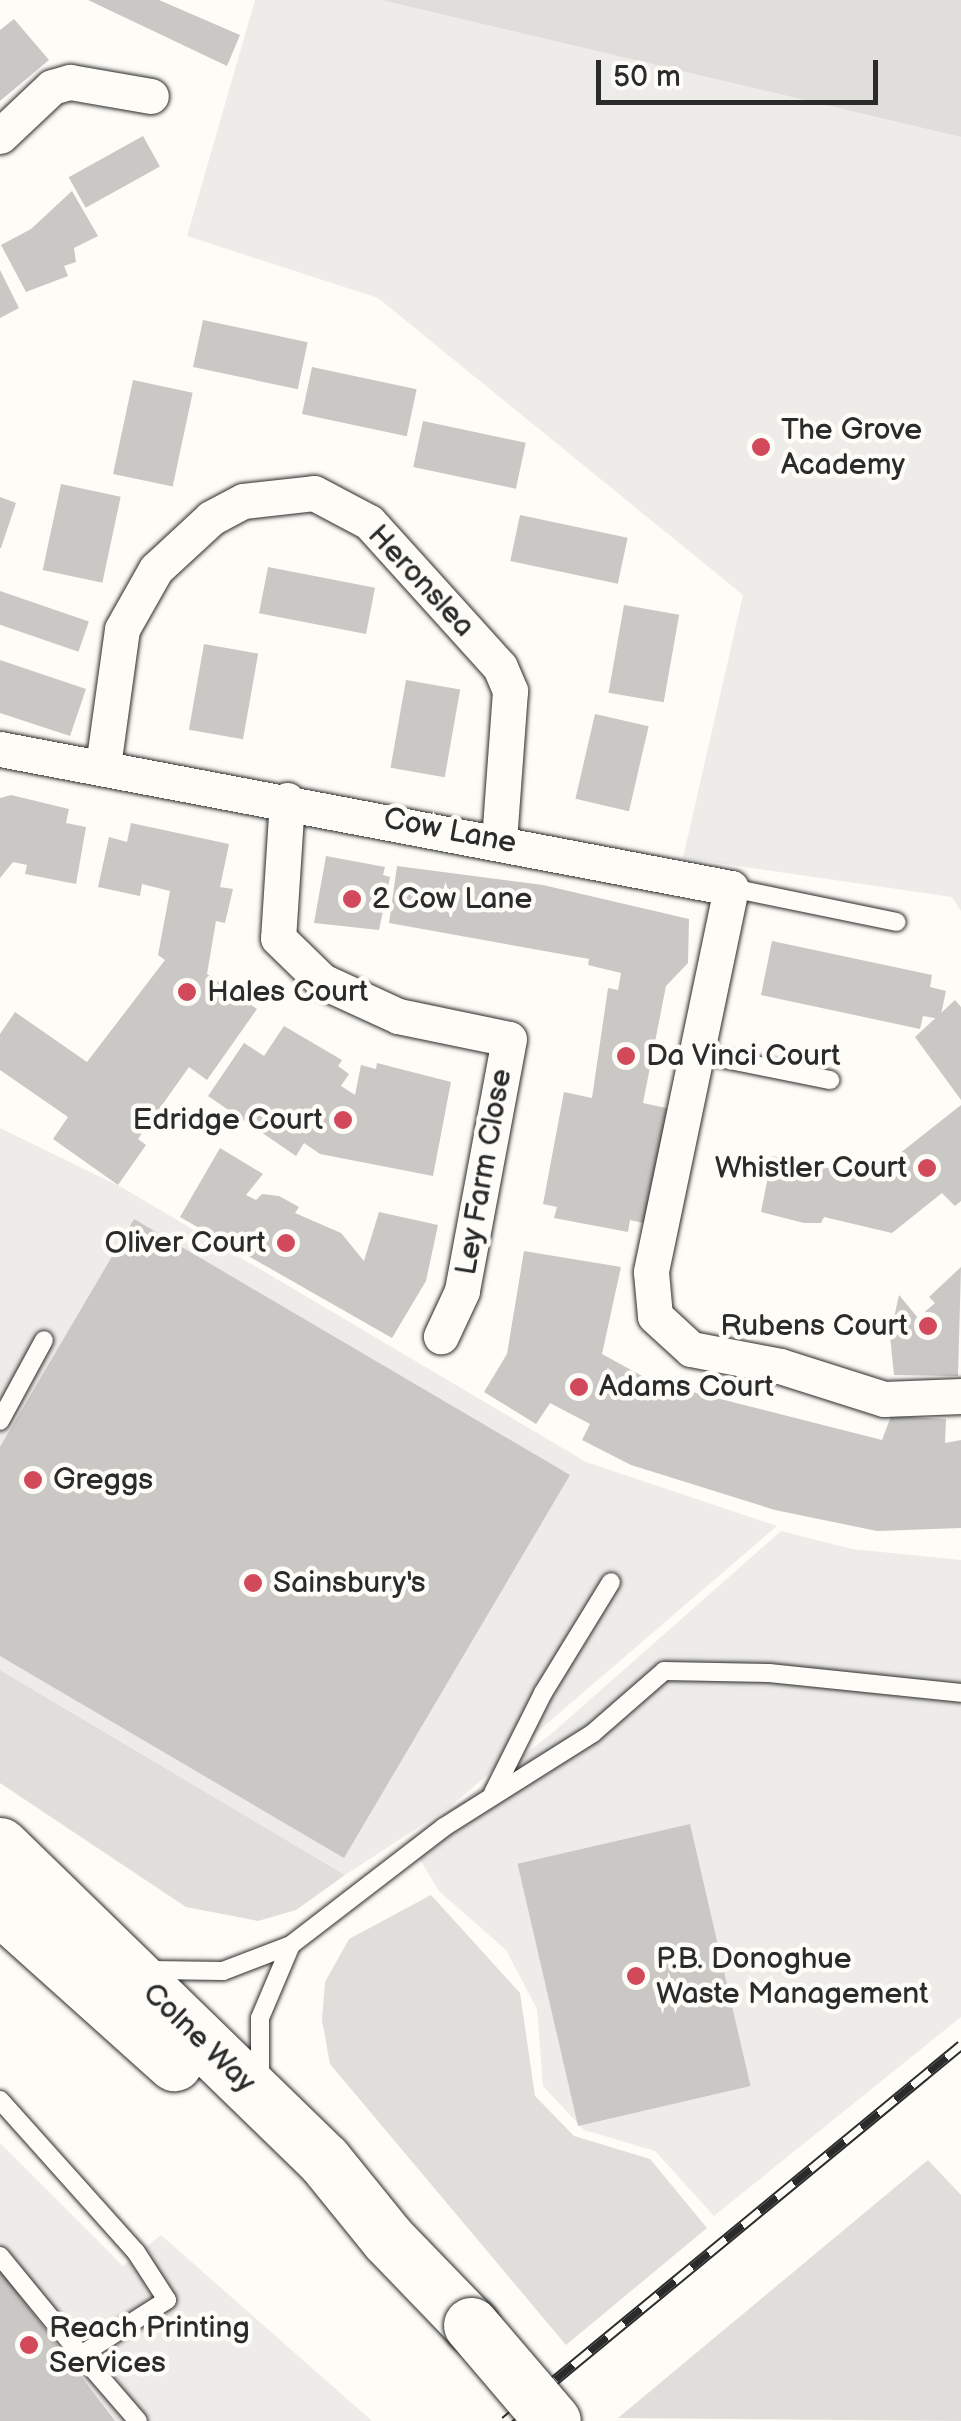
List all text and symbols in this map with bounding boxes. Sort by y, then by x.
scale bar [601,40,884,102]
text: 50 m [613,59,681,95]
place label: The Grove Academy [781,412,922,482]
marker: The Grove Academy [750,436,772,458]
street label: Heronslea [360,518,482,644]
street label: Cow Lane [381,801,519,861]
place label: 2 Cow Lane [372,881,532,917]
marker: 2 Cow Lane [341,888,363,910]
place label: Hales Court [207,974,368,1010]
marker: Hales Court [176,981,198,1003]
place label: Da Vinci Court [646,1038,841,1074]
marker: Da Vinci Court [615,1045,637,1067]
street label: Ley Farm Close [448,1065,520,1279]
place label: Edridge Court [133,1102,323,1138]
marker: Edridge Court [332,1109,354,1131]
place label: Whistler Court [715,1150,907,1186]
marker: Whistler Court [916,1157,938,1179]
place label: Oliver Court [105,1225,266,1261]
marker: Oliver Court [275,1232,297,1254]
place label: Rubens Court [720,1308,908,1344]
marker: Rubens Court [917,1315,939,1337]
place label: Adams Court [599,1369,774,1405]
marker: Adams Court [568,1376,590,1398]
place label: Greggs [53,1462,153,1498]
marker: Greggs [22,1469,44,1491]
place label: Sainsbury's [273,1565,426,1601]
marker: Sainsbury's [242,1572,264,1594]
place label: P.B. Donoghue Waste Management [656,1941,928,2012]
marker: P.B. Donoghue Waste Management [625,1965,647,1987]
street label: Colne Way [135,1975,263,2101]
place label: Reach Printing Services [49,2310,250,2380]
marker: Reach Printing Services [18,2334,40,2356]

